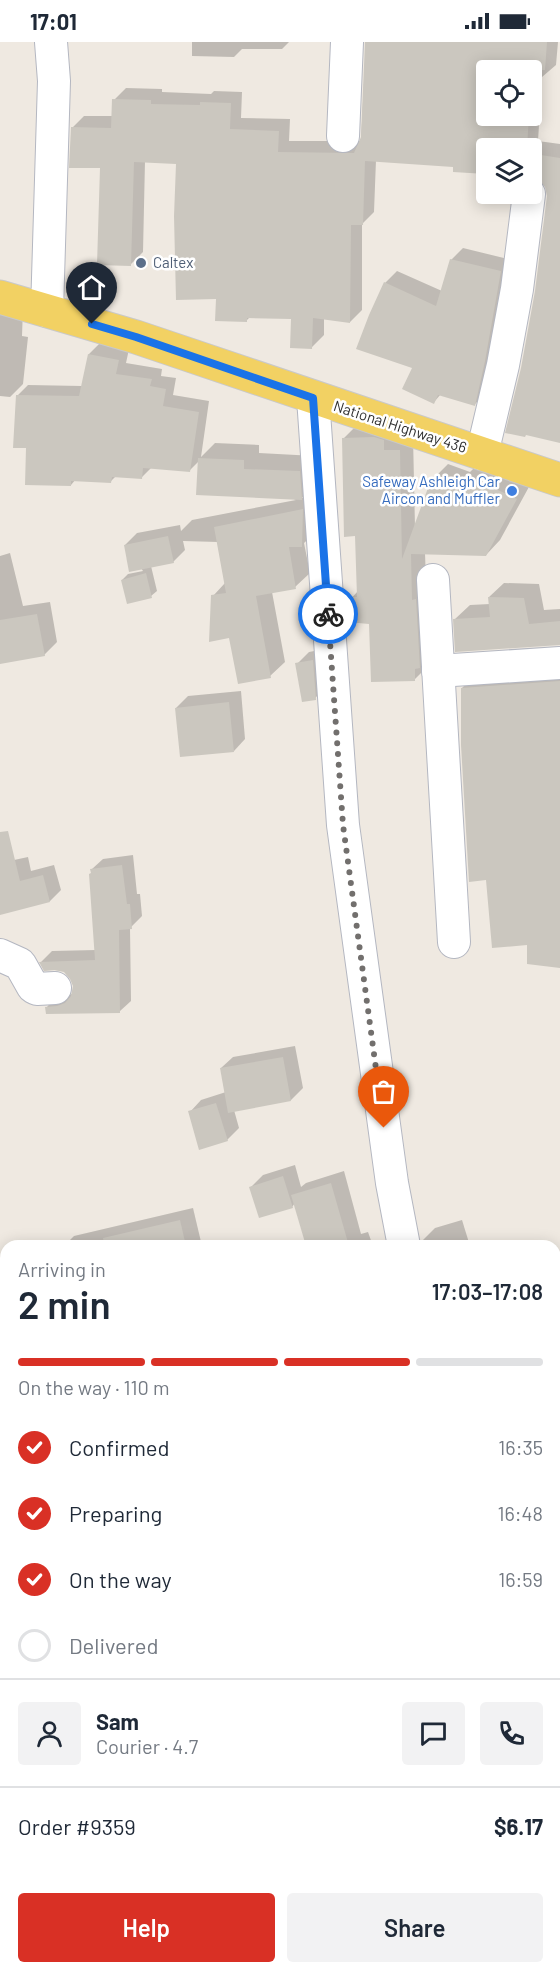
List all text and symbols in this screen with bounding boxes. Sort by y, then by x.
text: 17:01 [30,8,77,34]
map controls [476,60,542,204]
button: locate [476,60,542,126]
button: layers [476,138,542,204]
place label: Caltex [153,253,193,271]
marker: Caltex [134,256,148,270]
pin [66,262,117,324]
icon: home [75,271,108,304]
street label: National Highway 436 [331,396,469,456]
place label: Safeway Ashleigh Car Aircon and Muffler [362,472,501,507]
marker: Safeway Ashleigh Car Aircon and Muffler [505,484,519,498]
courier [298,584,358,644]
icon: bike [312,598,345,631]
pin [358,1066,409,1128]
icon: bag [367,1075,400,1108]
text: Arriving in [18,1257,106,1281]
text: 17:03–17:08 [432,1278,543,1304]
text: 2 min [18,1280,111,1327]
text: On the way · 110 m [18,1375,169,1399]
icon: check [18,1431,51,1464]
text: Confirmed [69,1434,169,1460]
text: 16:35 [498,1435,543,1459]
icon: check [18,1497,51,1530]
text: Preparing [69,1500,162,1526]
text: 16:48 [497,1501,543,1525]
icon: check [18,1563,51,1596]
text: On the way [69,1566,172,1592]
text: 16:59 [498,1567,543,1591]
text: Delivered [69,1632,158,1658]
button: person [18,1702,81,1765]
button: chat [402,1702,465,1765]
button: phone [480,1702,543,1765]
text: Sam [96,1708,139,1734]
text: Courier · 4.7 [96,1734,198,1758]
text: Order #9359 [18,1813,136,1839]
text: $6.17 [494,1813,543,1839]
button: Help [18,1893,275,1962]
button: Share [287,1893,543,1962]

